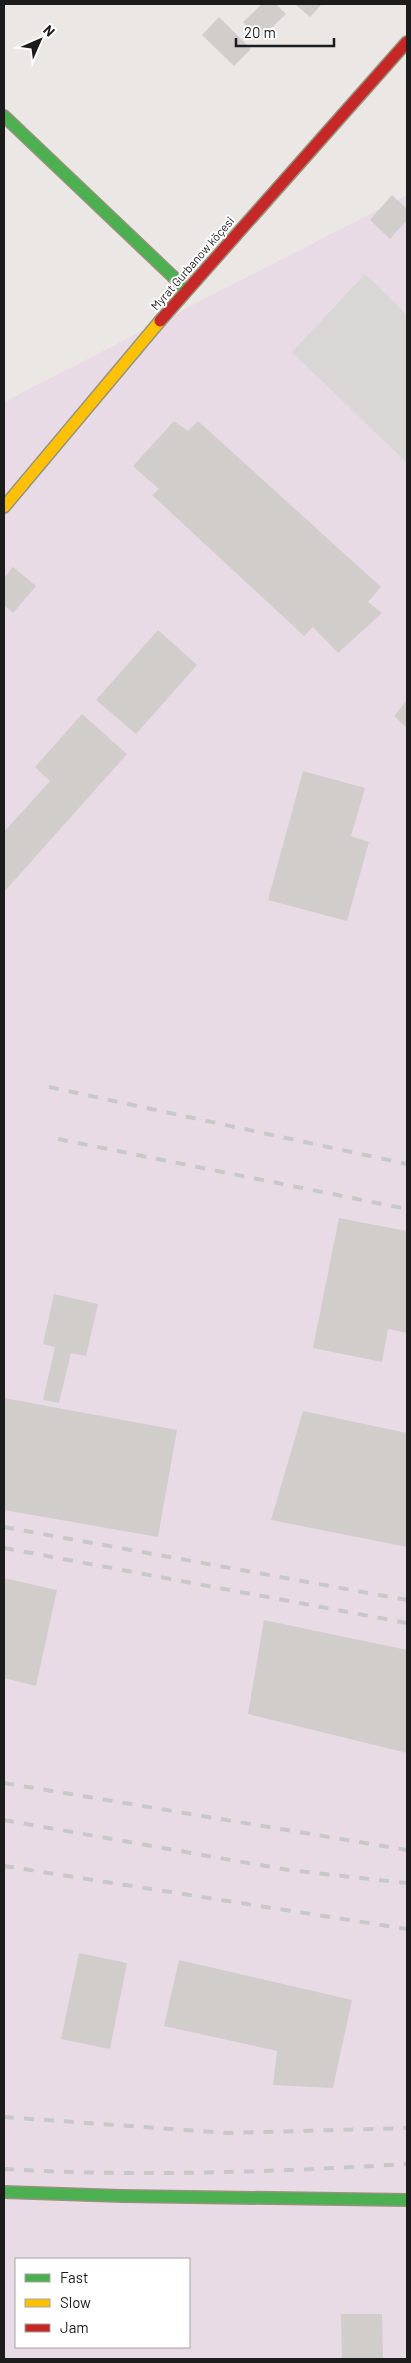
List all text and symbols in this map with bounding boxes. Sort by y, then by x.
north arrow [15,15,65,65]
scale bar [236,15,334,47]
text: N [40,21,59,40]
text: 20 m [244,23,276,41]
street label: Myrat Gurbanow köçesi [148,213,236,313]
legend [15,2258,190,2348]
text: Fast [60,2268,88,2286]
text: Slow [60,2293,91,2311]
text: Jam [60,2318,89,2336]

